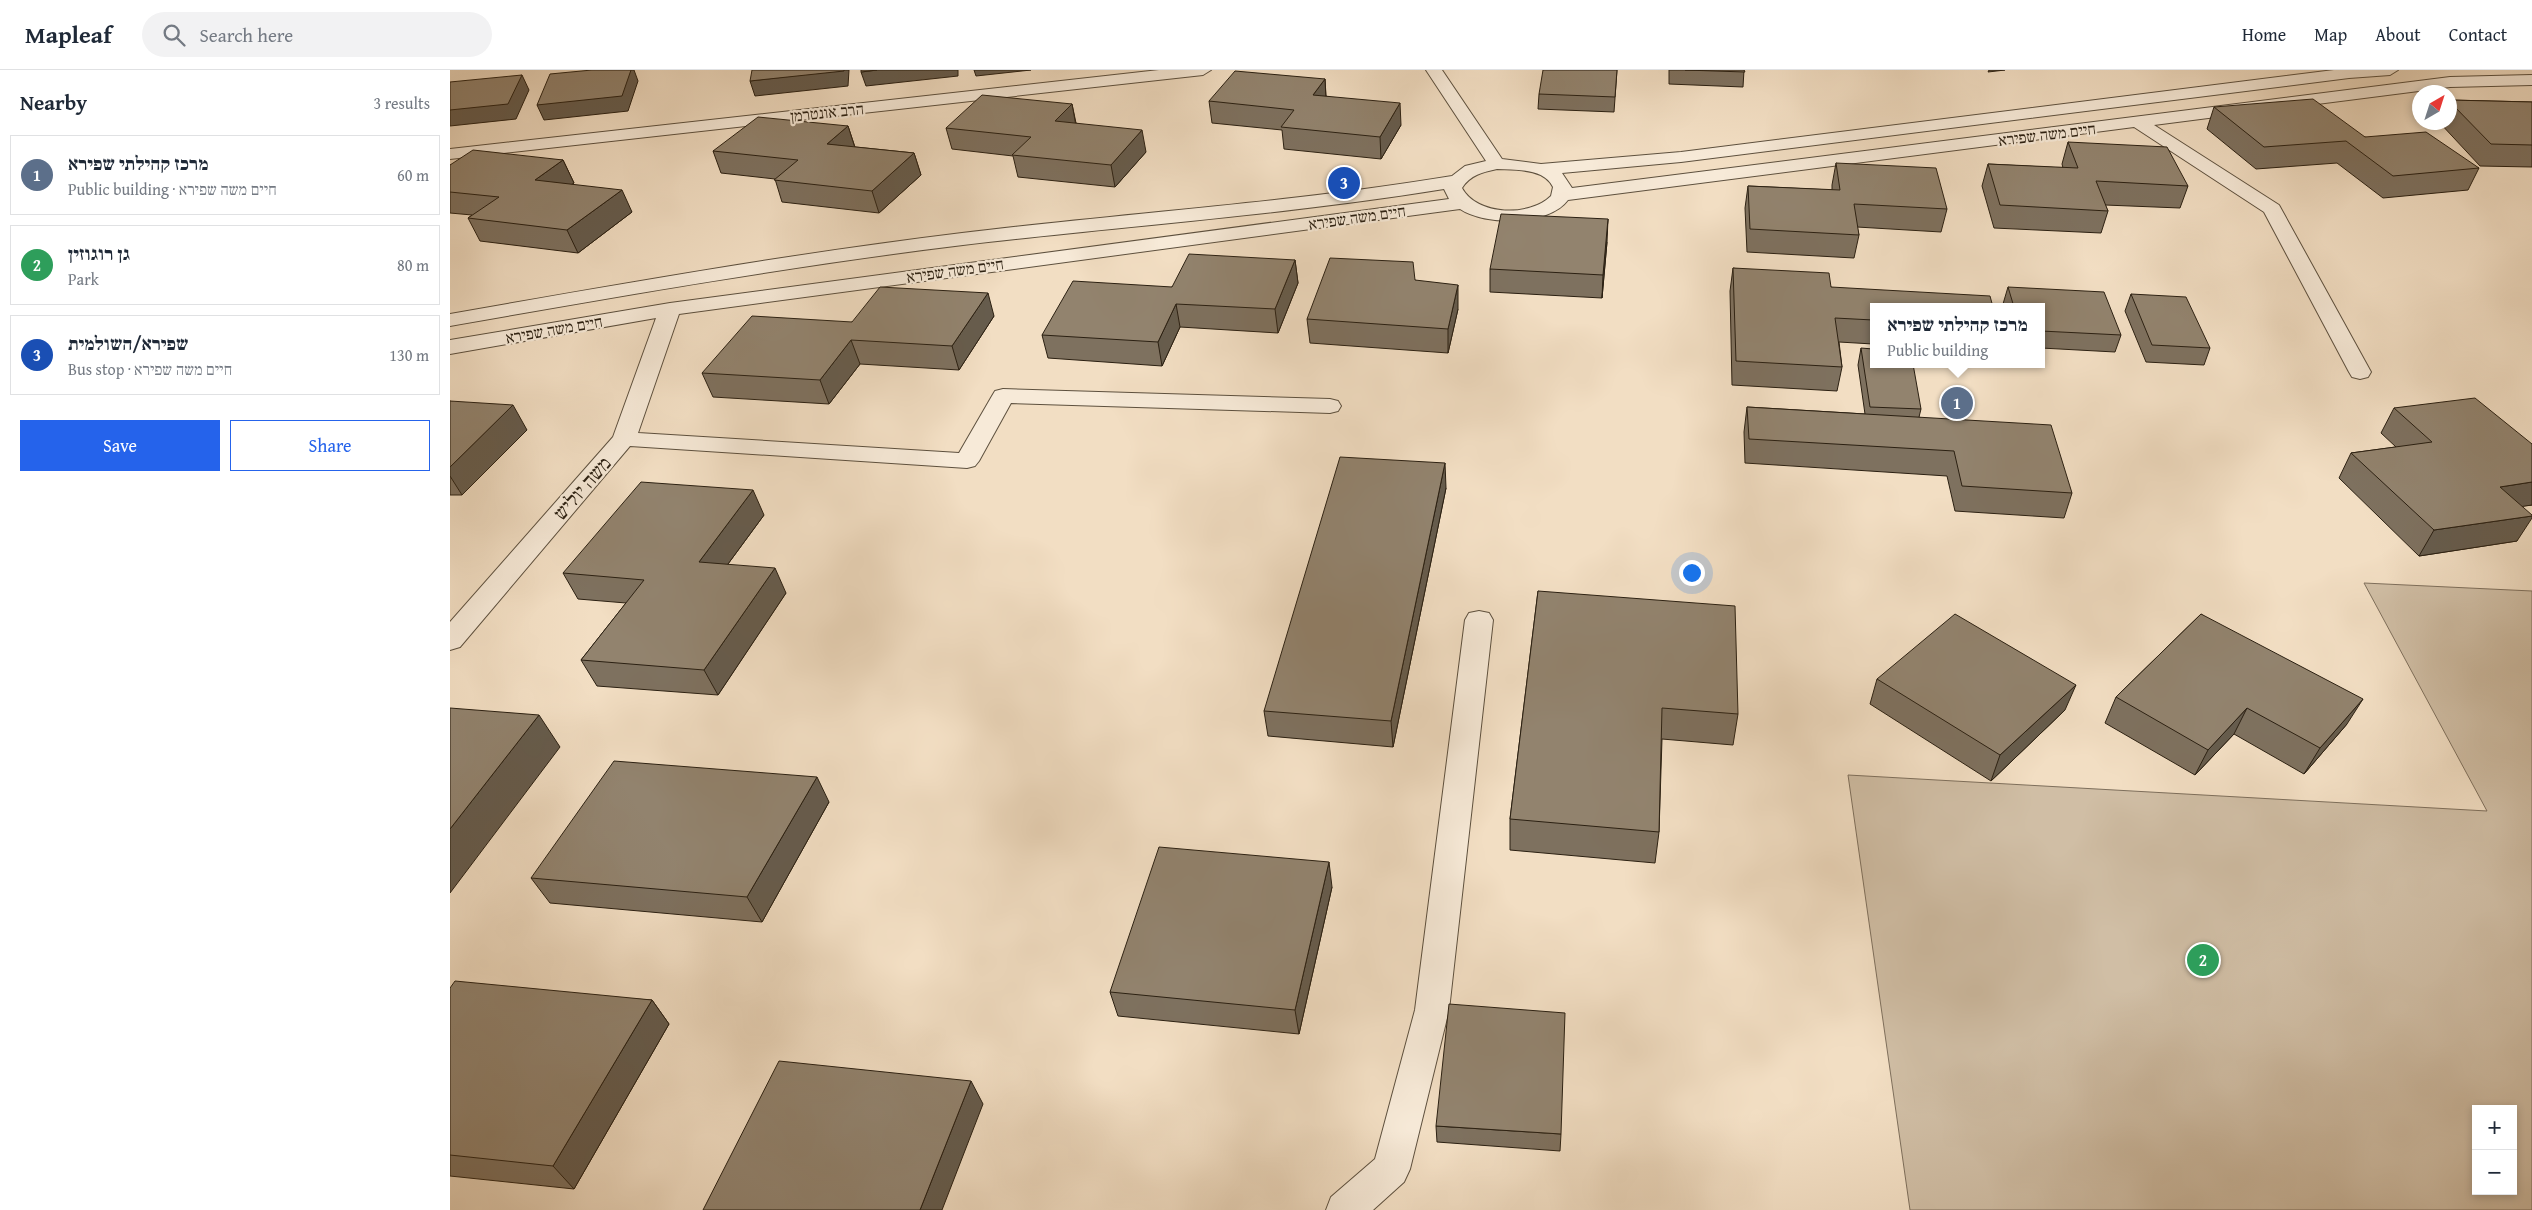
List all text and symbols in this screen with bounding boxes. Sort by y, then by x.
search box [142,12,492,57]
text: Mapleaf [25,17,112,52]
icon: search [160,21,188,49]
text: Search here [200,21,293,49]
text: Home [2242,21,2286,48]
text: Map [2314,21,2347,48]
text: About [2375,21,2421,48]
text: Contact [2449,21,2507,48]
north arrow [2412,85,2457,130]
text: Nearby [20,87,87,118]
text: 3 results [373,91,430,115]
street label: הרב אונטרמן [789,96,865,128]
street label: חיים משה שפירא [1997,116,2097,152]
text: מרכז קהילתי שפירא [68,149,209,177]
text: 1 [33,163,41,187]
text: 60 m [397,163,429,187]
pin: 3 [1328,164,1360,202]
text: Public building · חיים משה שפירא [68,177,277,201]
street label: חיים משה שפירא [1307,198,1407,236]
text: גן רוגוזין [68,239,130,267]
street label: חיים משה שפירא [905,251,1005,289]
text: 2 [33,253,41,277]
text: 80 m [397,253,429,277]
text: Park [68,267,99,291]
popup [1870,303,2045,368]
street label: חיים משה שפירא [504,309,604,349]
text: מרכז קהילתי שפירא [1887,310,2028,338]
text: שפירא/השולמית [68,329,188,357]
text: Public building [1887,338,1988,362]
text: 3 [33,343,41,367]
text: 130 m [389,343,429,367]
text: Bus stop · חיים משה שפירא [68,357,232,381]
pin: 1 [1941,384,1973,422]
button: Save [20,420,220,471]
button: Share [230,420,430,471]
street label: משה יוליש [546,449,618,526]
your location [1679,560,1705,586]
pin: 2 [2187,941,2219,979]
map controls [2472,1105,2517,1195]
button: + [2472,1105,2517,1150]
button: − [2472,1150,2517,1195]

